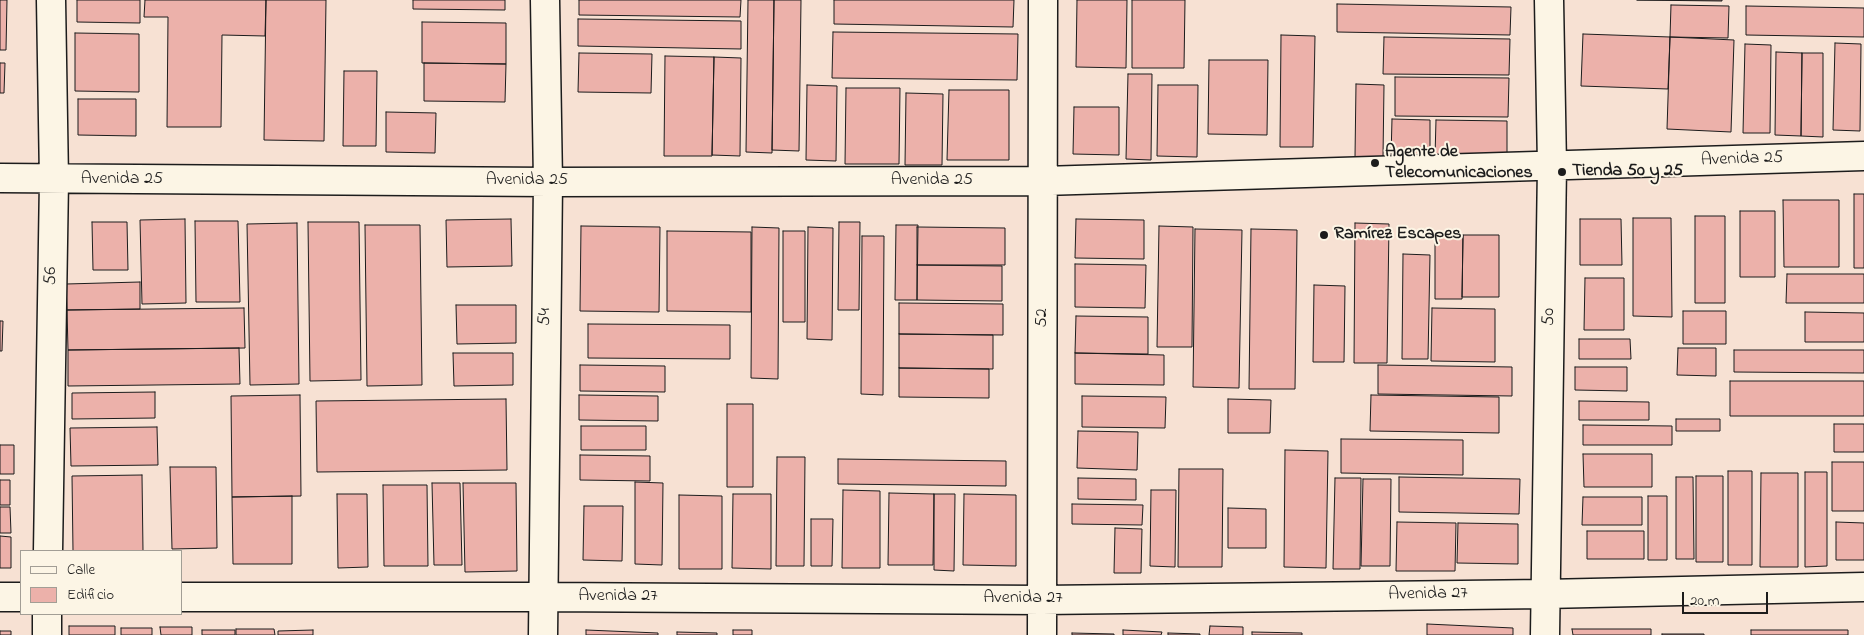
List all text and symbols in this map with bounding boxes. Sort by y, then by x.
place label: Agente de Telecomunicaciones [1385,142,1533,184]
street label: Avenida 25 [1700,148,1784,172]
marker: Agente de Telecomunicaciones [1369,157,1381,169]
place label: Tienda 50 y 25 [1572,161,1683,183]
marker: Tienda 50 y 25 [1556,166,1568,178]
street label: Avenida 25 [81,169,163,191]
street label: Avenida 25 [486,170,568,192]
street label: Avenida 25 [891,170,973,192]
place label: Ramírez Escapes [1334,224,1461,246]
marker: Ramírez Escapes [1318,229,1330,241]
street label: 56 [41,267,63,285]
street label: 54 [535,308,557,326]
street label: 52 [1032,308,1054,328]
street label: 50 [1539,308,1561,326]
legend [20,550,182,615]
text: Calle [67,559,95,581]
scale bar [1684,582,1770,614]
text: Edificio [67,584,114,606]
street label: Avenida 27 [1388,584,1468,606]
street label: Avenida 27 [578,586,658,608]
street label: Avenida 27 [983,588,1063,610]
text: 20 m [1690,590,1719,612]

